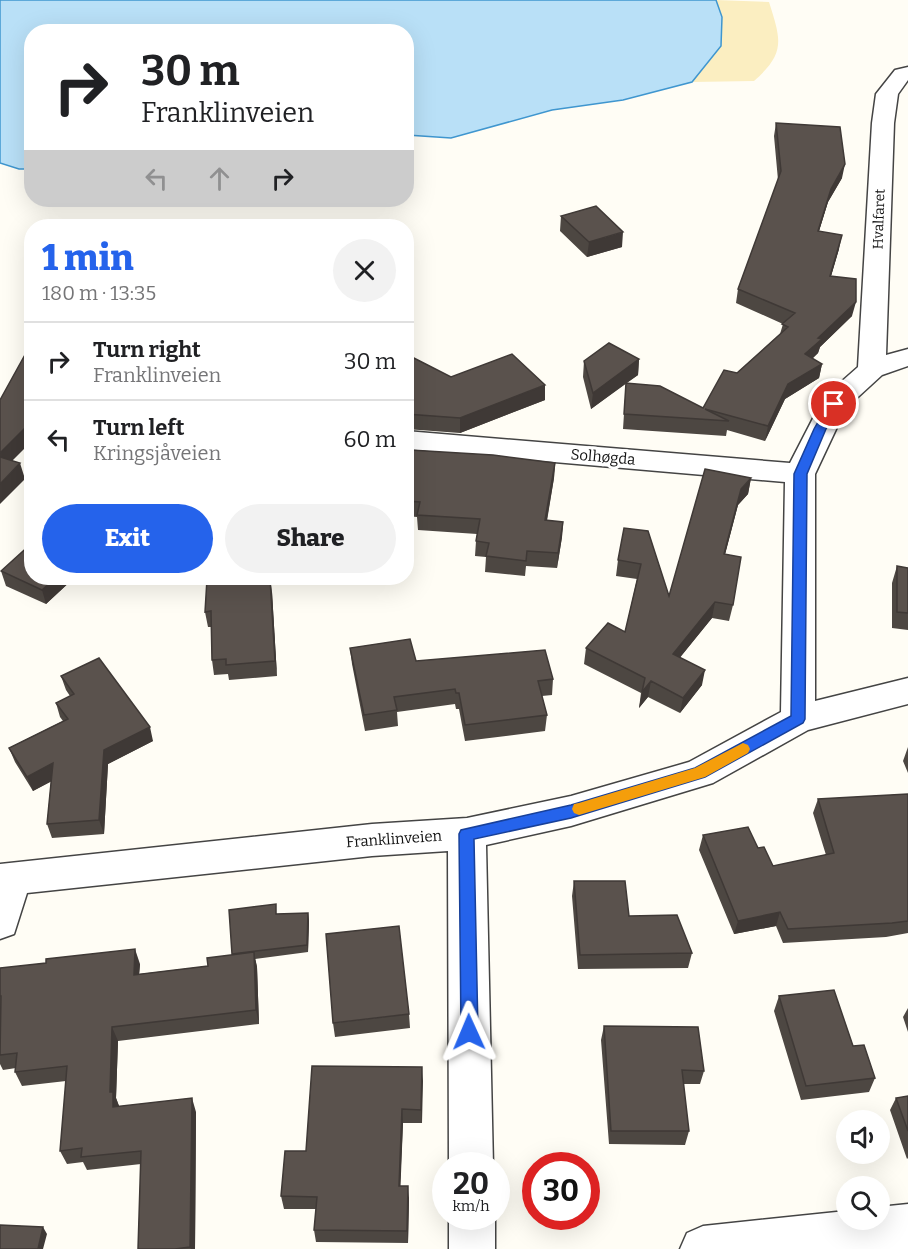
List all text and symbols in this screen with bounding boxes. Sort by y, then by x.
text: 30 m [141,46,240,96]
icon: right [42,48,120,126]
text: Franklinveien [141,97,314,129]
icon: left [140,162,173,195]
icon: ahead [203,162,236,195]
icon: right [266,162,299,195]
street label: Hvalfaret [869,188,889,250]
text: 1 min [42,236,134,280]
button: close [333,239,396,302]
text: 180 m · 13:35 [42,281,156,305]
text: Turn right [93,336,201,363]
icon: right [42,345,75,378]
text: 30 m [344,348,396,375]
text: Franklinveien [93,363,221,387]
pin [808,378,859,429]
icon: arrive [817,387,850,420]
text: Turn left [93,414,185,441]
icon: left [42,423,75,456]
text: 60 m [344,426,396,453]
text: Kringsjåveien [93,441,221,465]
street label: Solhøgda [570,445,636,469]
button: Exit [42,504,213,573]
button: Share [225,504,396,573]
street label: Franklinveien [345,827,443,851]
position arrow [437,1000,501,1064]
map controls [836,1110,890,1230]
button: sound [836,1110,890,1164]
speed limit sign: 30 [522,1152,600,1230]
text: 20 [453,1166,489,1202]
button: search [836,1176,890,1230]
text: km/h [452,1197,490,1215]

